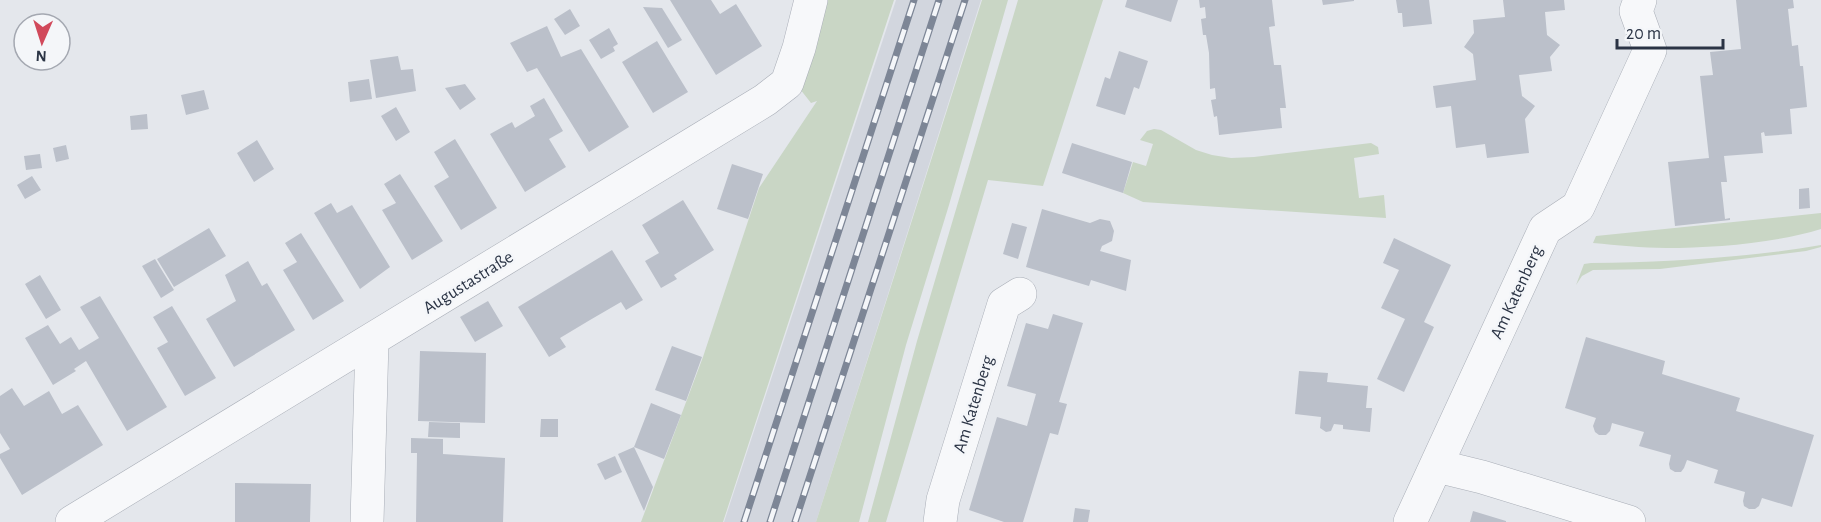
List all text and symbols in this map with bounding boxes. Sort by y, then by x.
north arrow [12,12,72,72]
scale bar [1617,12,1724,50]
text: 20 m [1626,25,1661,43]
text: N [35,48,47,64]
street label: Am Katenberg [1487,243,1546,342]
street label: Augustastraße [420,248,517,318]
street label: Am Katenberg [951,353,997,455]

